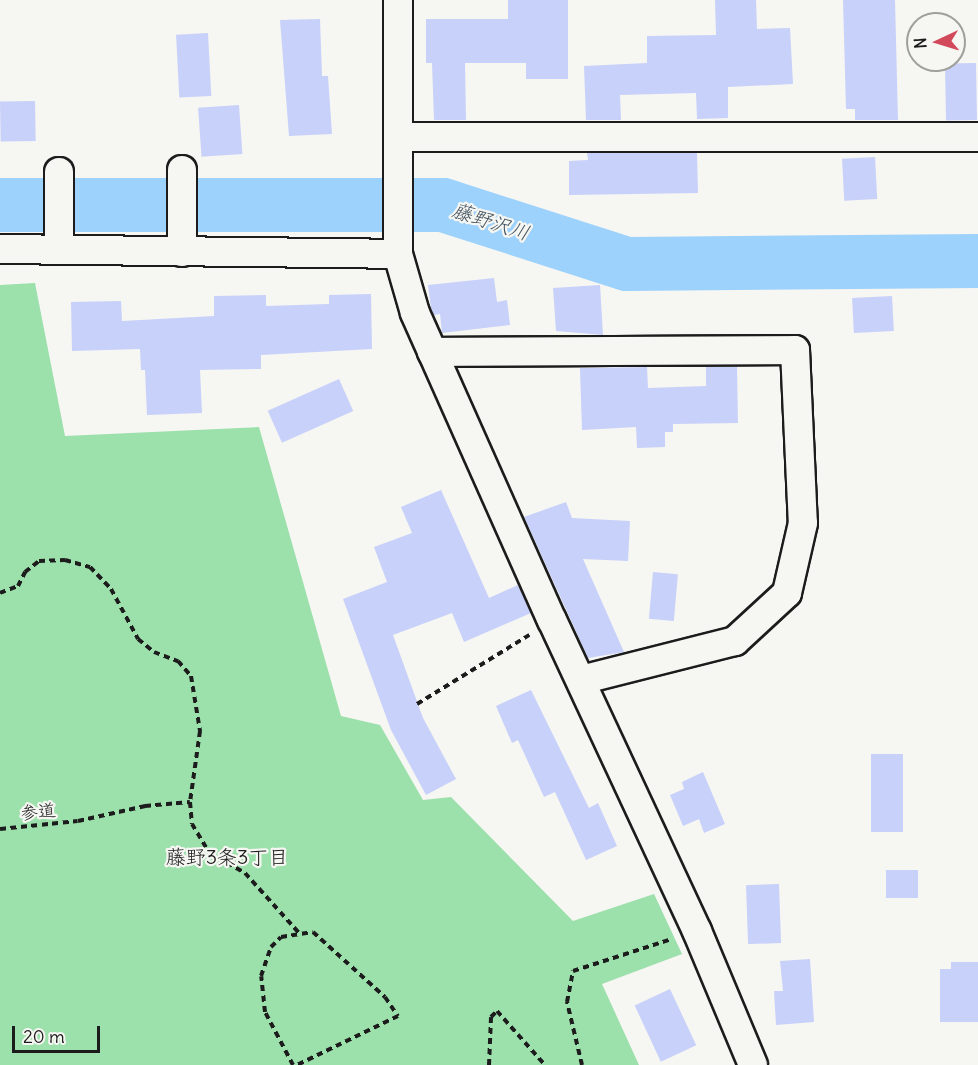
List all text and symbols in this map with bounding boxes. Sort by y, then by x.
north arrow [906,12,966,72]
text: N [910,37,930,49]
water label: 藤野沢川 [449,197,533,245]
street label: 参道 [19,799,57,825]
district label: 藤野3条3丁目 [166,844,288,868]
scale bar [15,1014,104,1052]
text: 20 m [23,1025,65,1048]

